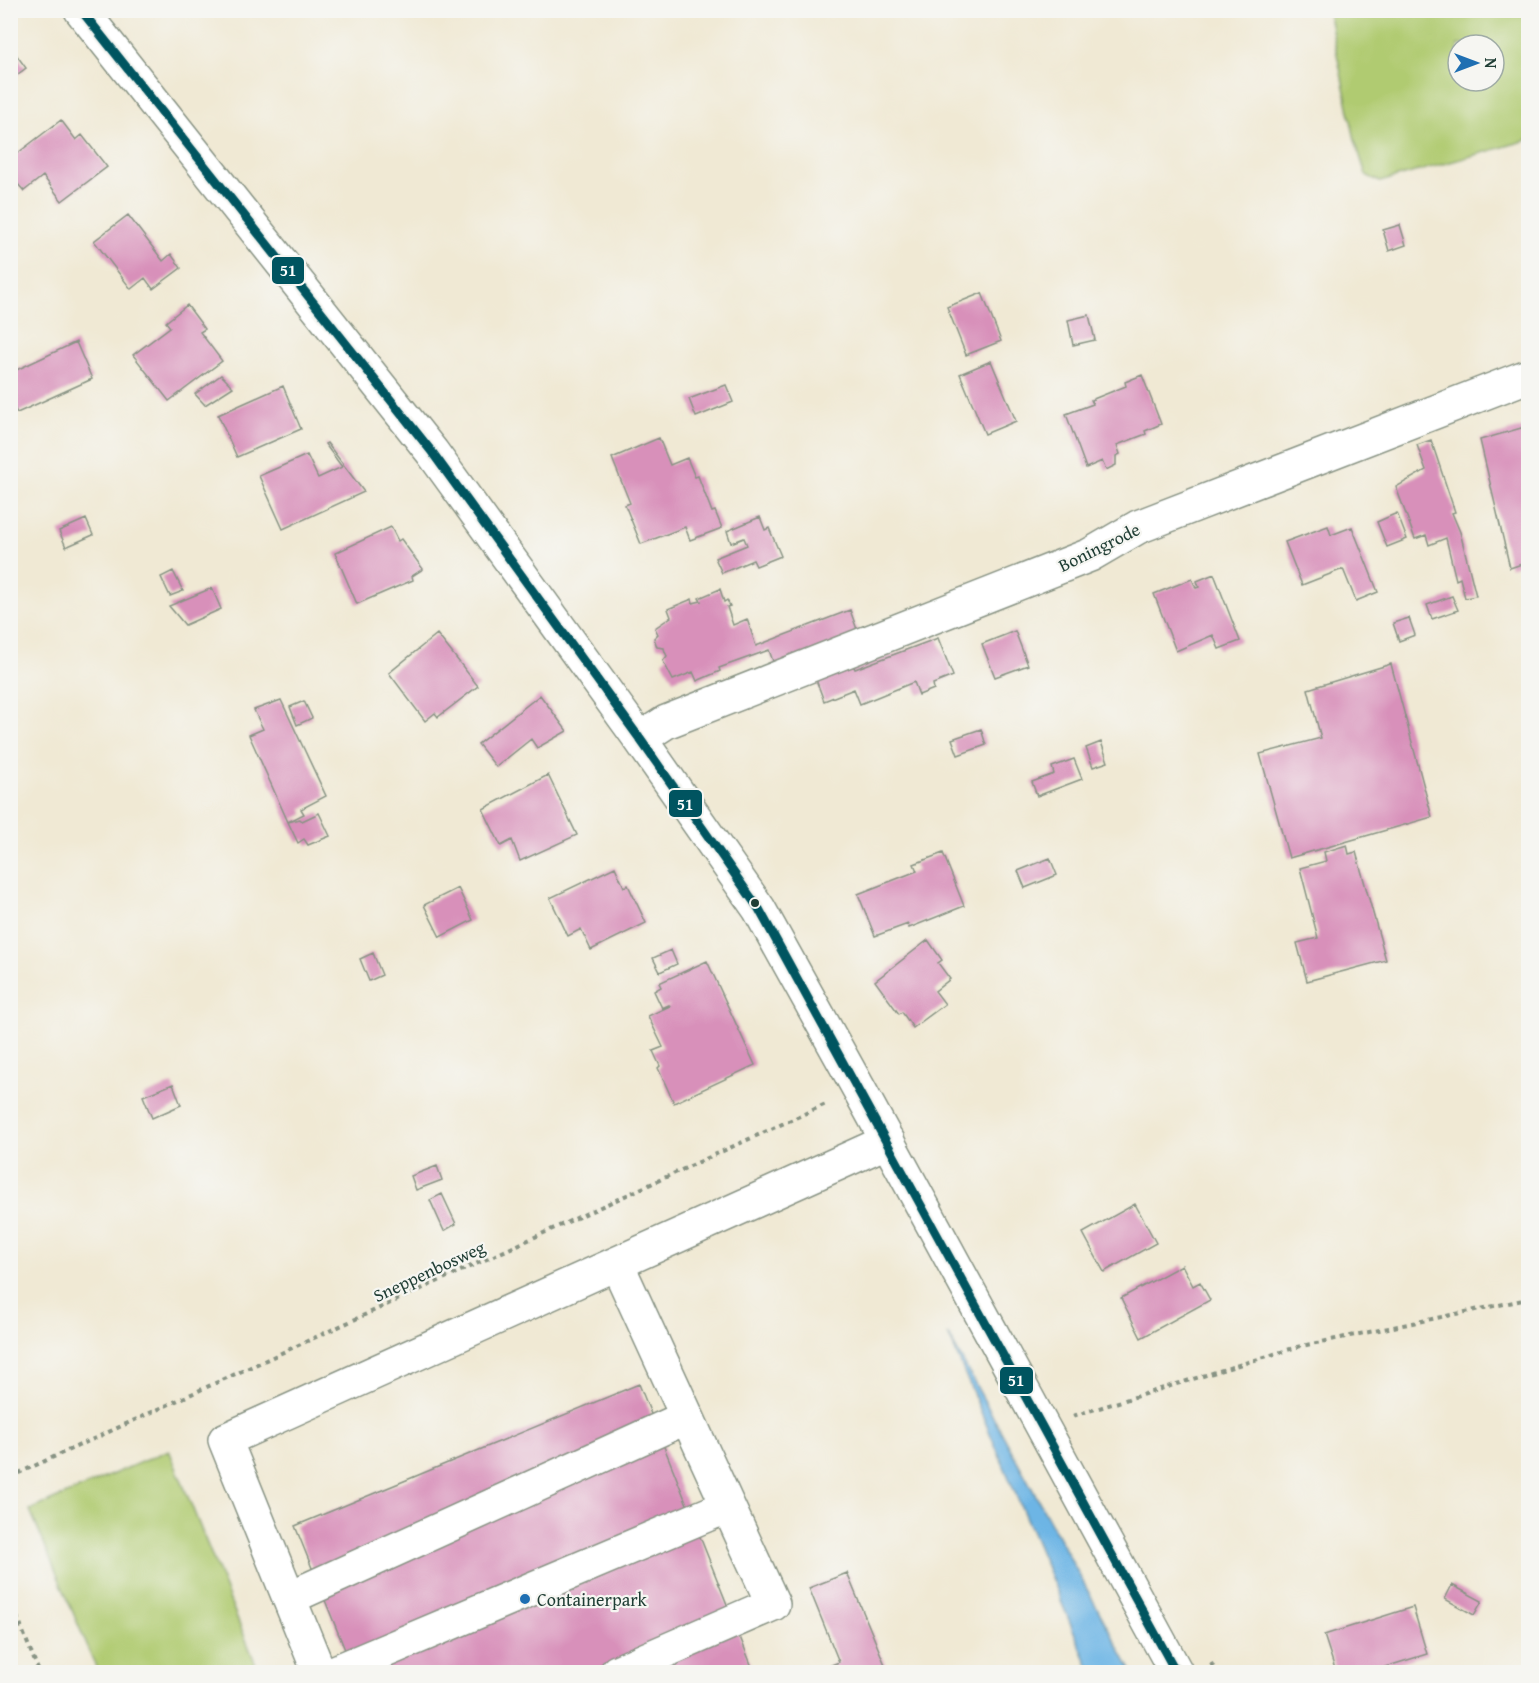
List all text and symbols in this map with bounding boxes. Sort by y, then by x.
north arrow [1446,33,1506,93]
text: N [1479,58,1503,69]
line badge: 51 [271,256,305,285]
text: 51 [280,258,296,282]
street label: Boningrode [1054,516,1144,578]
line badge: 51 [668,789,703,818]
text: 51 [677,792,693,816]
unlabelled marker [749,897,761,909]
street label: Sneppenbosweg [369,1233,489,1309]
line badge: 51 [999,1366,1034,1395]
text: 51 [1008,1368,1024,1392]
place label: Containerpark [537,1586,648,1613]
marker: Containerpark [518,1592,532,1606]

